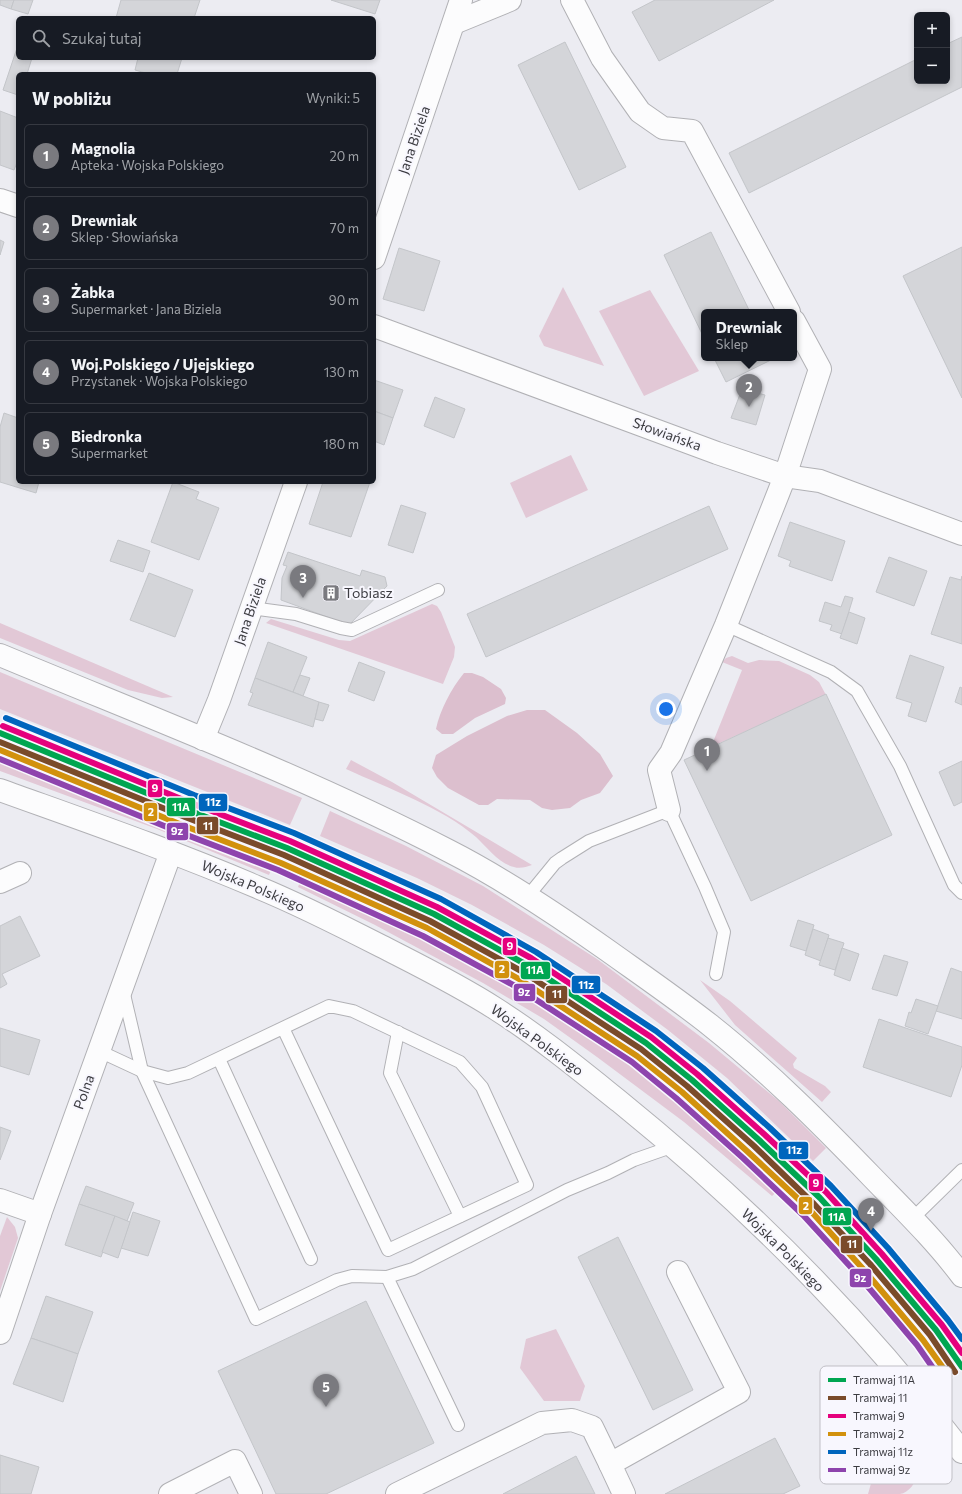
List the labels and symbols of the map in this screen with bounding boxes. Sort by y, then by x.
street label: Jana Biziela [394,104,433,176]
pin: 2 [736,374,762,407]
street label: Słowiańska [630,413,704,454]
pin: 3 [290,565,316,598]
street label: Jana Biziela [230,575,269,647]
building icon: Tobiasz [321,583,341,603]
place label: Tobiasz [344,584,393,601]
your location [656,699,676,719]
pin: 1 [694,738,720,771]
line badge: 9 [147,779,163,798]
text: 9 [152,781,159,794]
line badge: 11z [198,793,228,812]
text: 11z [205,795,221,808]
line badge: 11A [166,797,196,817]
text: 11A [172,800,190,813]
line badge: 2 [143,802,158,822]
text: 2 [148,805,154,818]
line badge: 11 [196,816,219,835]
text: 11 [203,819,213,832]
line badge: 9z [166,822,189,841]
text: 9z [171,824,184,837]
street label: Wojska Polskiego [199,856,307,915]
line badge: 9 [502,937,517,956]
text: 9 [507,939,514,952]
line badge: 2 [494,960,510,979]
line badge: 11A [520,961,551,980]
text: 2 [499,962,505,975]
text: 11A [526,963,544,976]
line badge: 11z [571,975,601,994]
text: 11z [578,978,594,991]
line badge: 9z [513,983,536,1002]
text: 9z [518,985,531,998]
line badge: 11 [545,985,568,1004]
text: 11 [552,987,562,1000]
street label: Wojska Polskiego [488,1000,587,1079]
street label: Polna [69,1072,98,1112]
line badge: 11z [778,1141,809,1160]
text: 11z [786,1143,802,1156]
line badge: 9 [808,1173,824,1192]
text: 9 [813,1176,820,1189]
line badge: 2 [798,1196,813,1215]
pin: 4 [858,1198,884,1231]
text: 2 [803,1199,809,1212]
street label: Wojska Polskiego [738,1205,828,1295]
line badge: 11A [822,1207,852,1226]
text: 11A [828,1210,846,1223]
line badge: 11 [840,1235,863,1254]
text: 11 [847,1237,857,1250]
line badge: 9z [849,1268,872,1288]
text: 9z [854,1271,867,1284]
legend [820,1366,952,1484]
text: Tramwaj 11A [853,1373,915,1386]
pin: 5 [313,1374,339,1407]
text: Tramwaj 11 [853,1391,907,1404]
text: Tramwaj 9 [853,1409,905,1422]
text: Tramwaj 2 [853,1427,904,1440]
text: Tramwaj 11z [853,1445,913,1458]
text: Tramwaj 9z [853,1463,911,1476]

